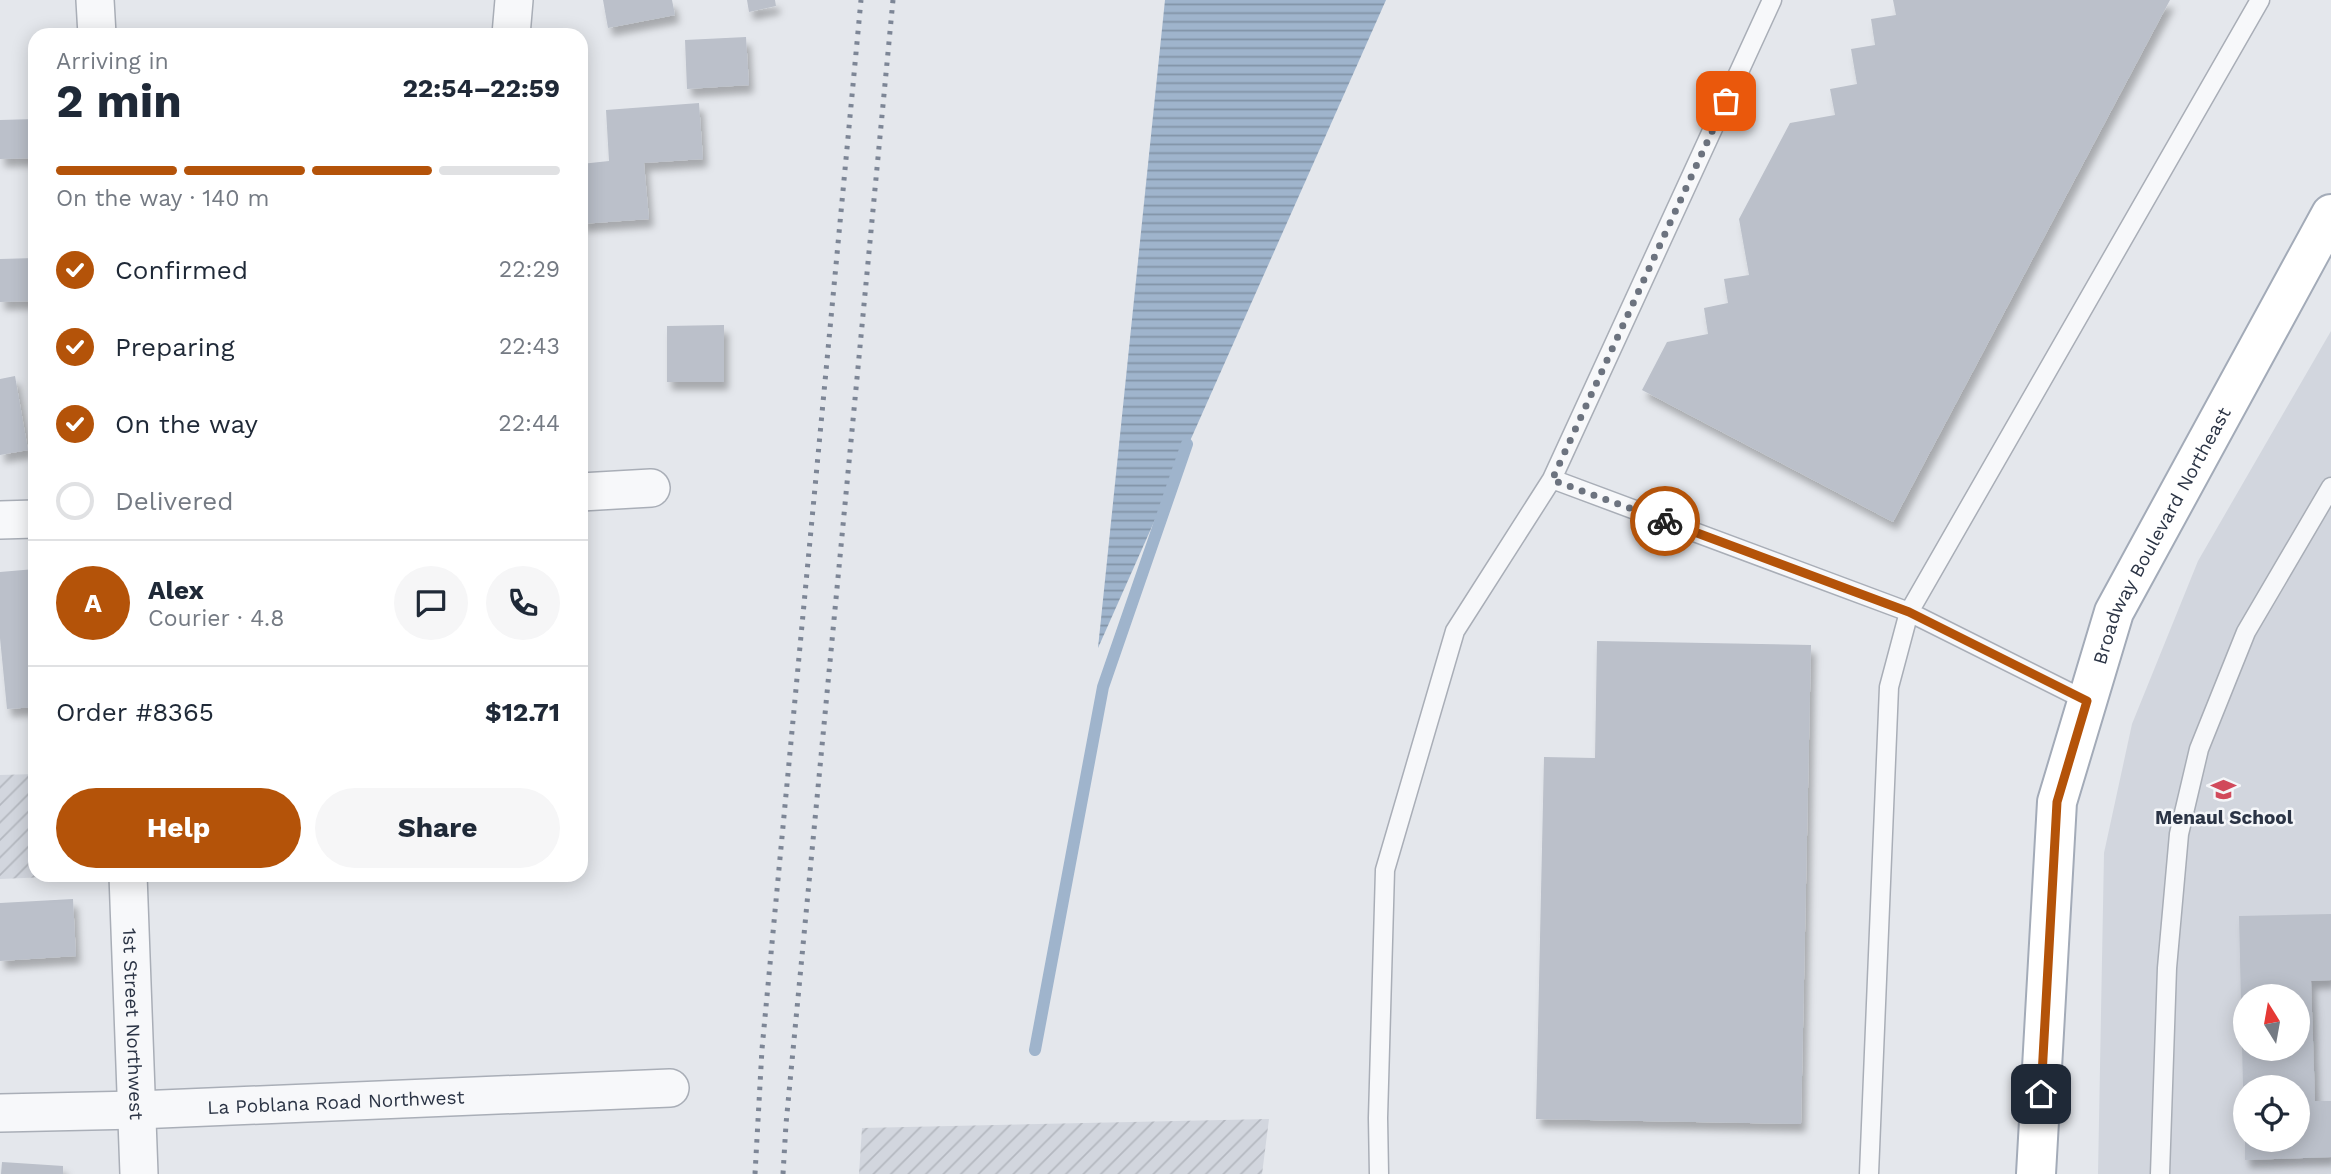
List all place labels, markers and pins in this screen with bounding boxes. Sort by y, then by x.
pin [1696,71,1756,131]
school or university icon: Menaul School [2210,775,2238,803]
place label: Menaul School [2155,806,2294,829]
pin [2011,1064,2071,1124]

